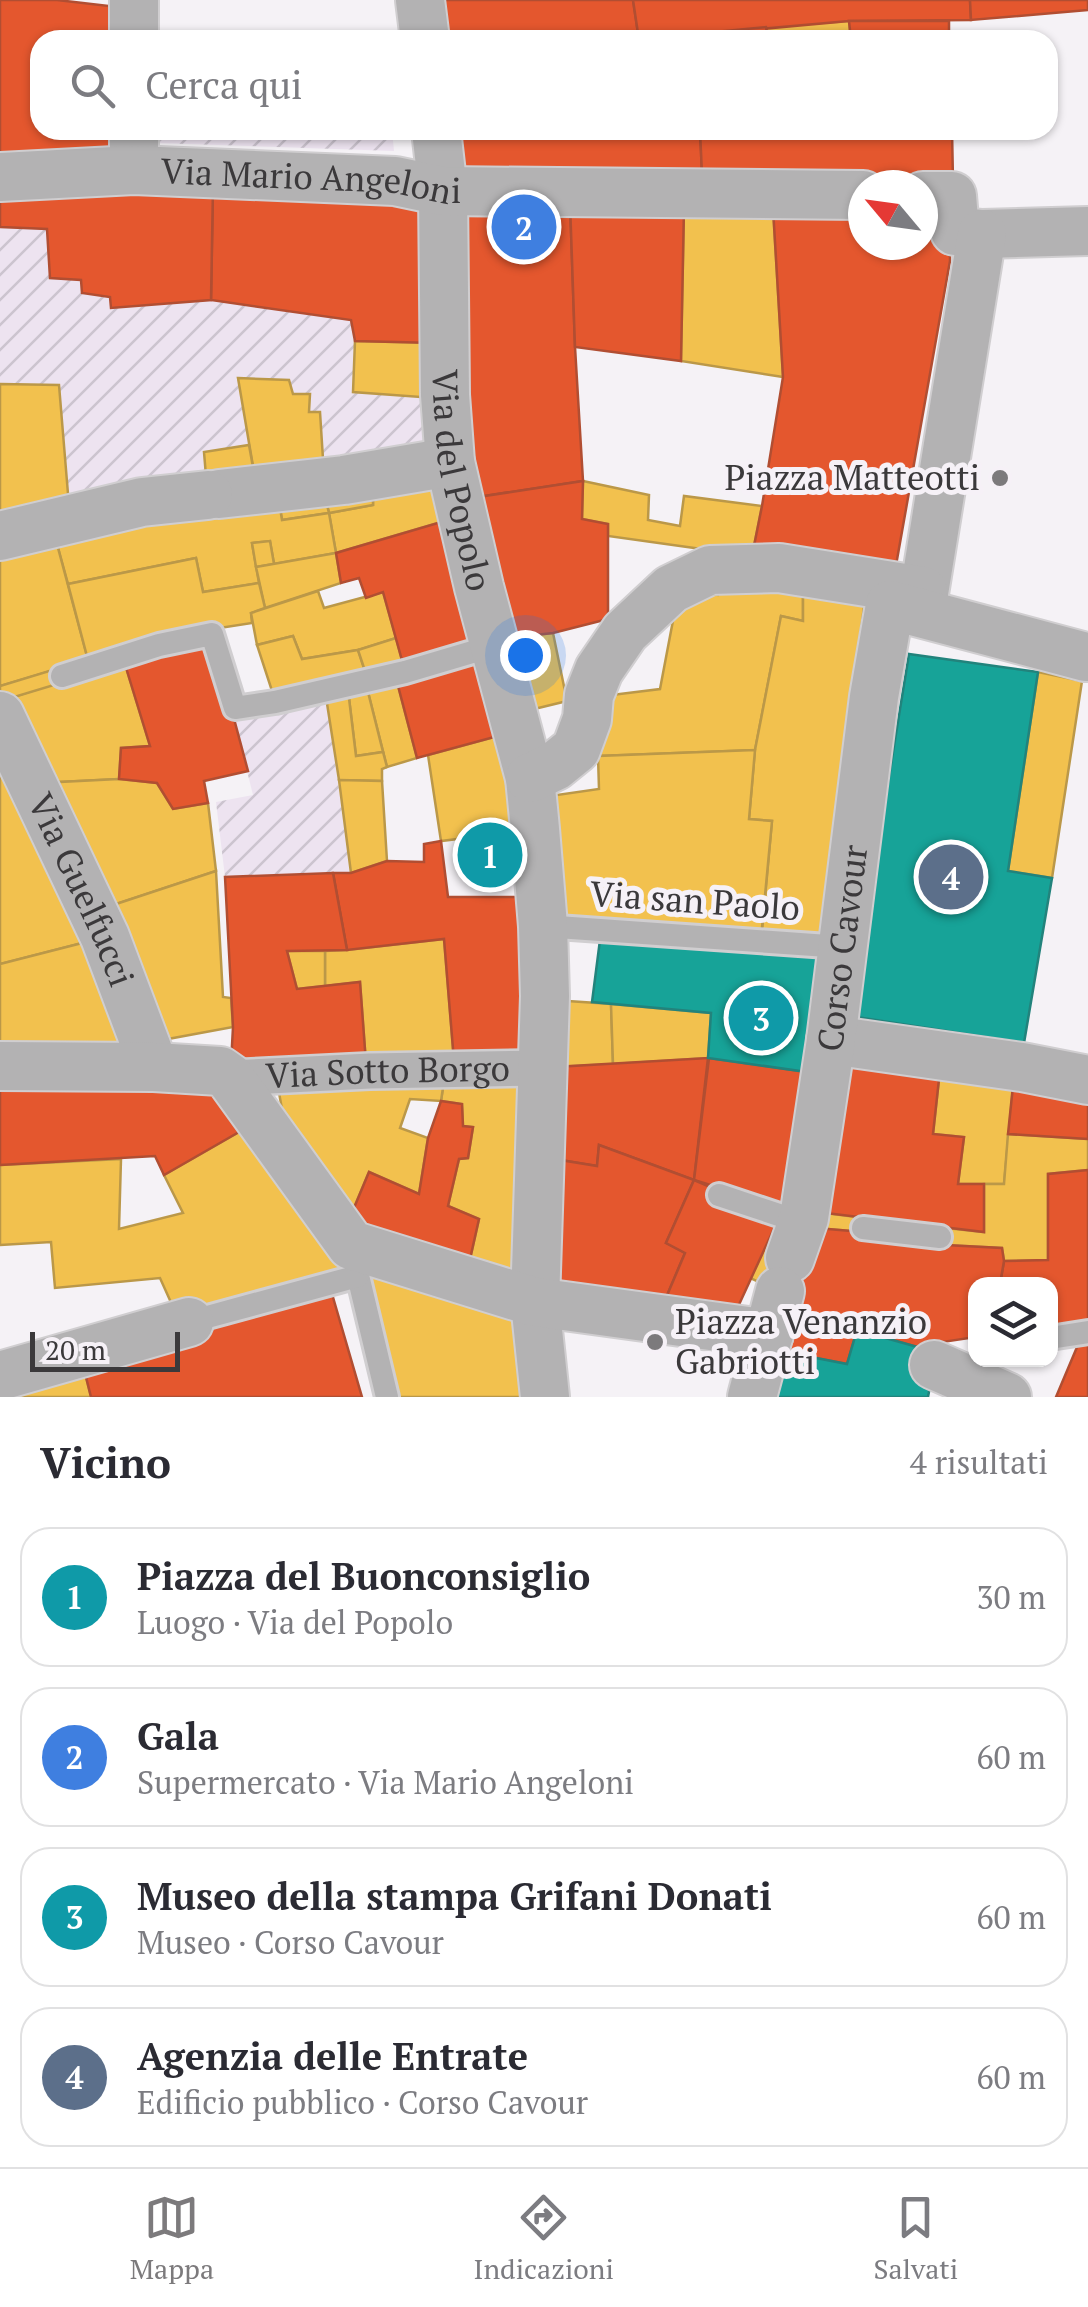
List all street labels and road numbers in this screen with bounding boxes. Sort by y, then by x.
street label: Via Mario Angeloni [160,147,462,214]
street label: Via del Popolo [423,369,503,595]
street label: Via Guelfucci [18,785,146,993]
street label: Corso Cavour [806,842,877,1054]
street label: Via san Paolo [588,870,802,930]
street label: Via Sotto Borgo [265,1045,510,1098]

